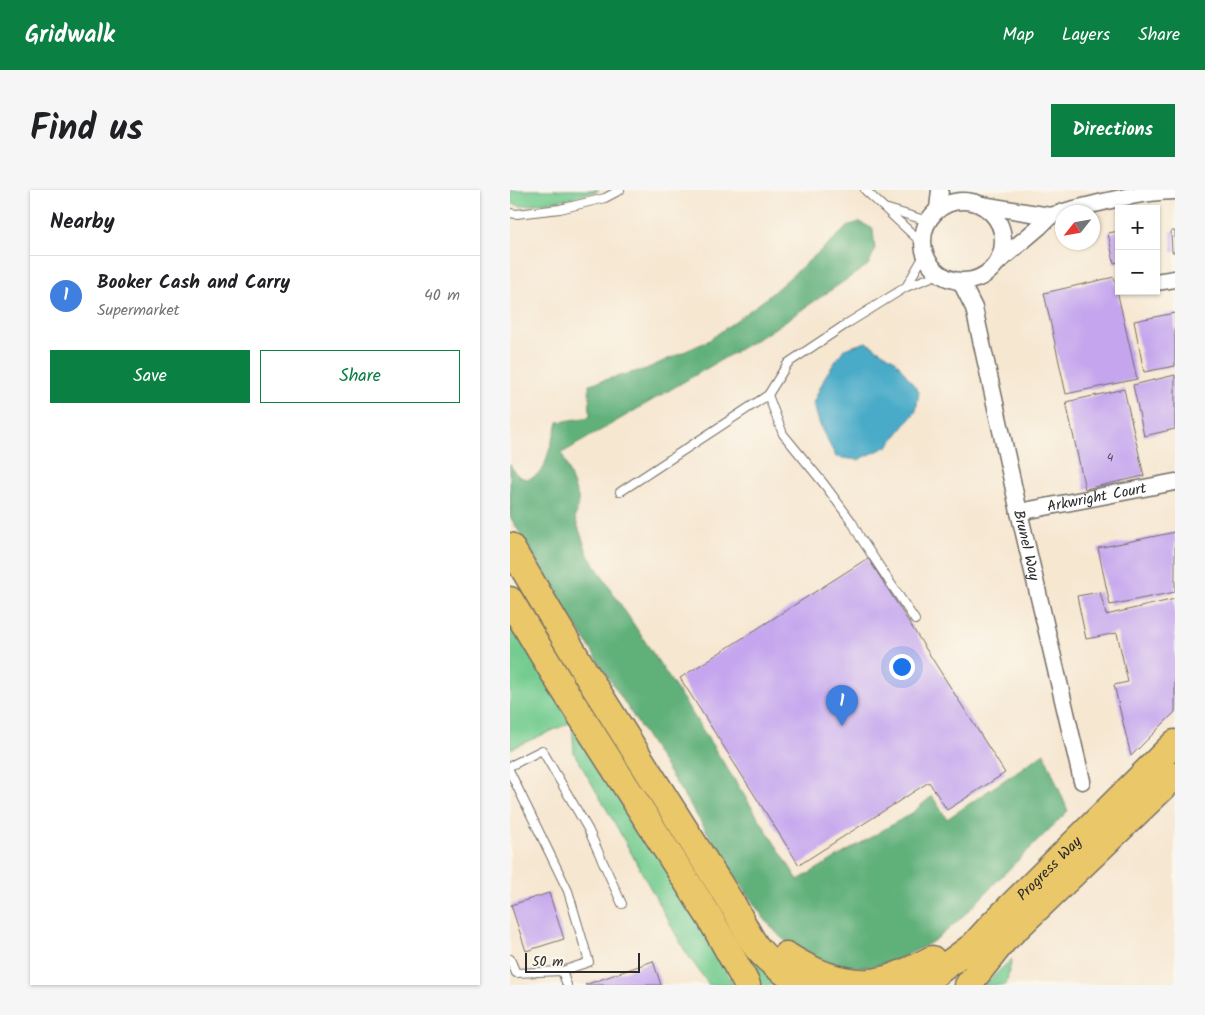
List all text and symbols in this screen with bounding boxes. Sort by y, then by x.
text: Gridwalk [25,16,115,55]
text: Map [1003,21,1034,50]
text: Layers [1062,21,1110,50]
text: Share [1138,21,1180,50]
text: Find us [30,102,143,158]
button: Directions [1051,104,1175,157]
north arrow [1055,205,1100,250]
map controls [1115,205,1160,295]
button: + [1115,205,1160,250]
text: Nearby [50,206,115,239]
button: − [1115,250,1160,295]
text: Booker Cash and Carry [97,268,290,298]
text: 1 [64,283,68,308]
text: 40 m [424,283,460,308]
text: Supermarket [97,298,180,323]
button: Save [50,350,250,403]
button: Share [260,350,460,403]
house number: 4 [1107,448,1114,467]
street label: Arkwright Court [1045,477,1149,519]
street label: Brunel Way [1006,508,1046,584]
your location [889,654,915,680]
pin: 1 [826,685,858,726]
street label: Progress Way [1012,830,1088,907]
scale bar [525,950,640,973]
text: 50 m [532,951,563,973]

